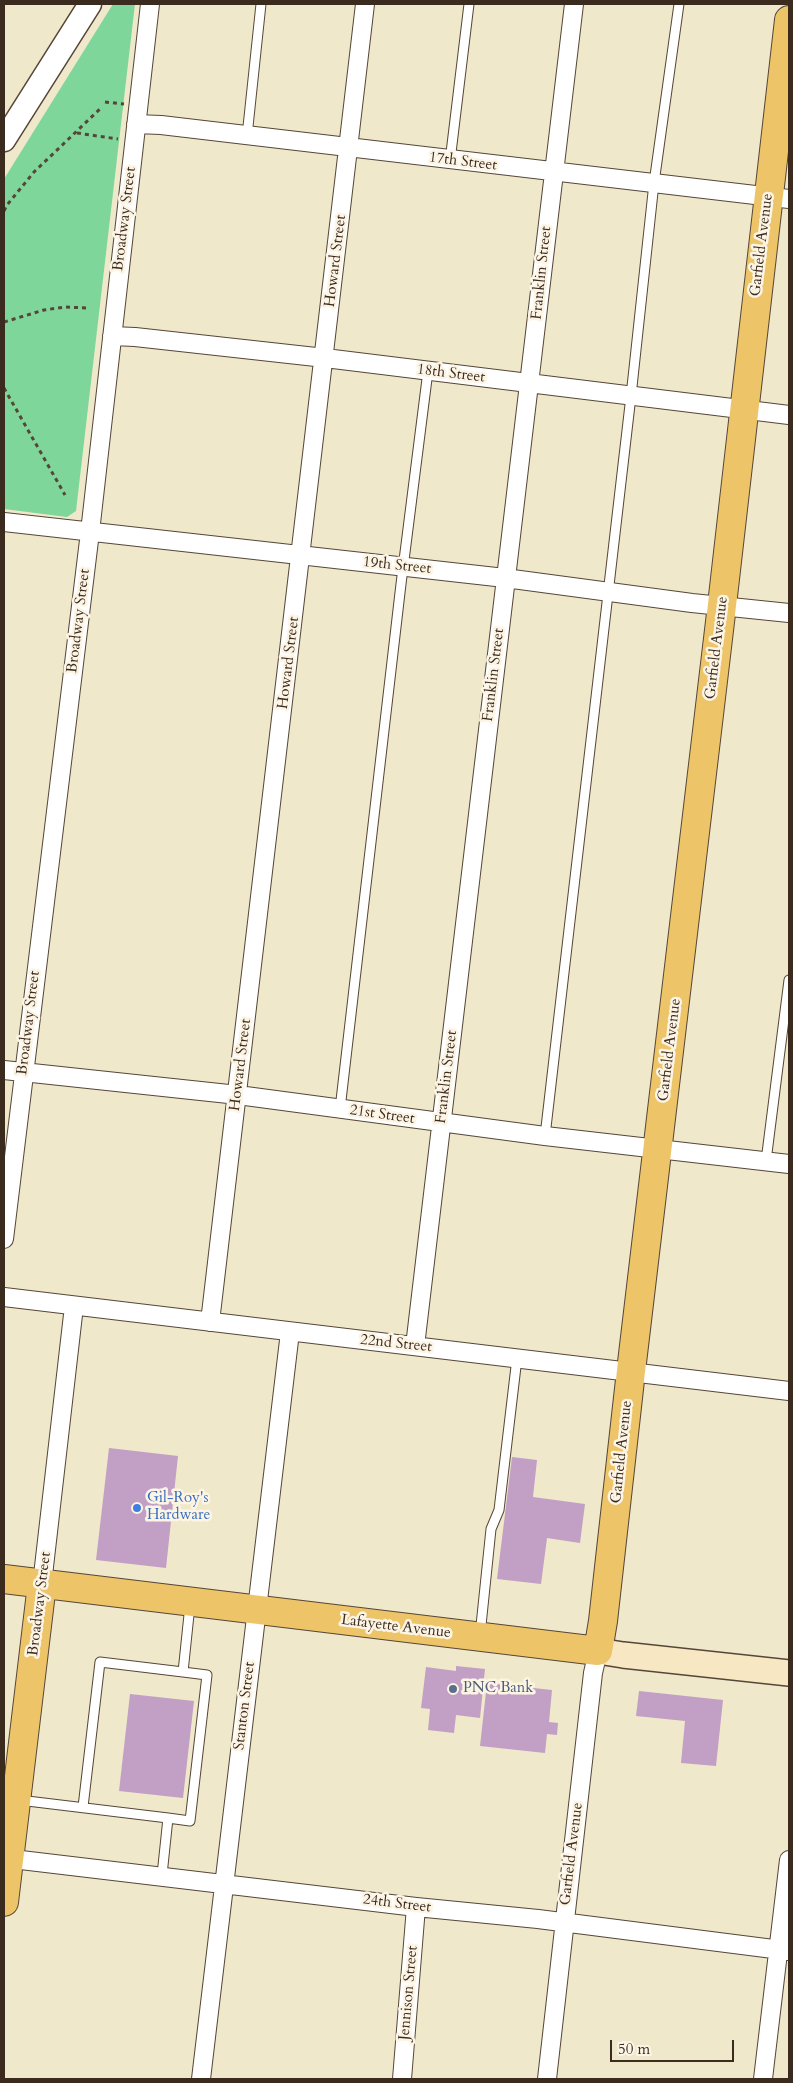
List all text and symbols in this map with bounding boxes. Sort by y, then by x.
street label: 17th Street [428,149,498,175]
street label: Broadway Street [110,166,140,272]
street label: Garfield Avenue [747,193,777,297]
street label: Howard Street [321,214,351,308]
street label: Franklin Street [528,225,556,321]
street label: 18th Street [416,361,486,387]
street label: 19th Street [362,553,432,579]
street label: Broadway Street [64,568,94,674]
street label: Garfield Avenue [702,596,732,700]
street label: Howard Street [274,616,304,710]
street label: Franklin Street [479,627,509,723]
street label: Broadway Street [14,970,44,1076]
street label: Garfield Avenue [655,998,685,1102]
street label: Howard Street [226,1018,256,1112]
street label: Franklin Street [432,1029,462,1125]
street label: 21st Street [348,1102,416,1128]
street label: 22nd Street [359,1331,433,1357]
street label: Garfield Avenue [608,1400,636,1504]
place label: Gil-Roy's Hardware [147,1490,210,1525]
marker: Gil-Roy's Hardware [131,1502,143,1514]
street label: Broadway Street [25,1551,55,1657]
street label: Lafayette Avenue [340,1611,452,1643]
street label: Stanton Street [231,1661,259,1751]
place label: PNC Bank [463,1680,533,1698]
marker: PNC Bank [447,1683,459,1695]
street label: Garfield Avenue [557,1802,587,1906]
street label: 24th Street [362,1891,432,1917]
street label: Jennison Street [396,1945,422,2041]
scale bar [613,2030,737,2062]
text: 50 m [618,2039,650,2059]

